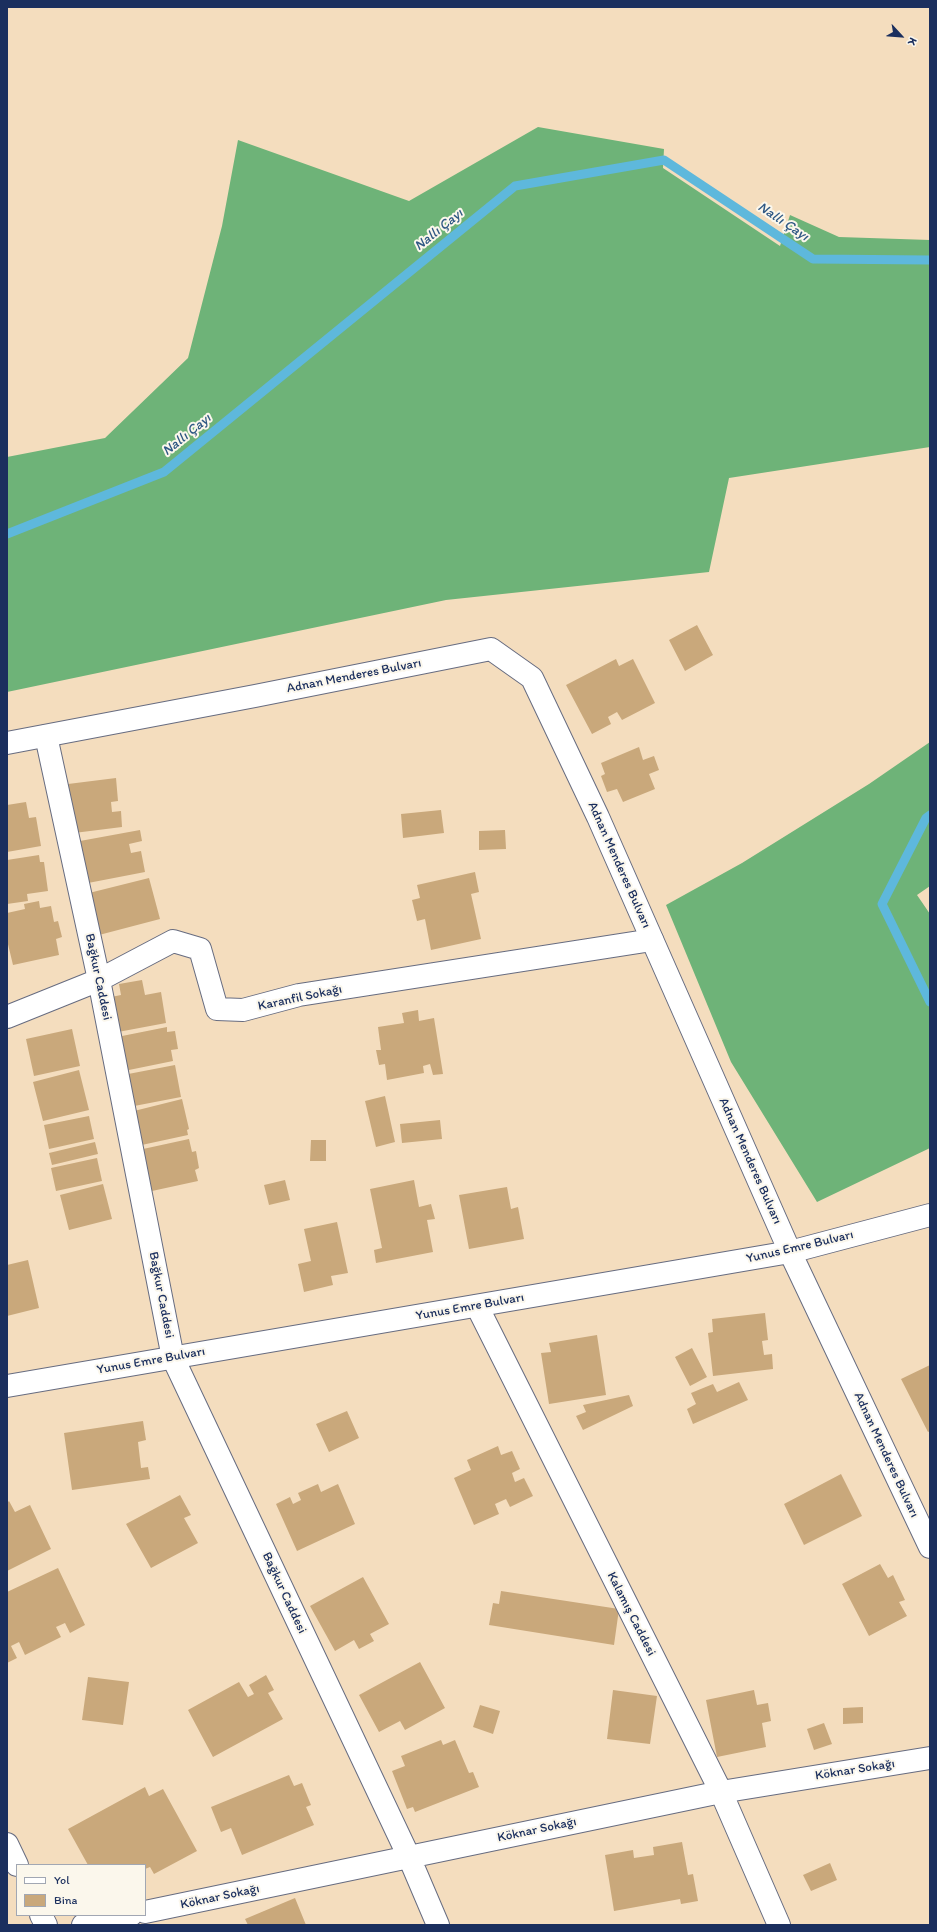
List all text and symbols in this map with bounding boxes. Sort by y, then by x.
north arrow [881,16,921,56]
text: K [905,35,920,47]
water label: Nallı Çayı [754,199,812,245]
water label: Nallı Çayı [411,205,467,255]
water label: Nallı Çayı [159,410,215,460]
street label: Adnan Menderes Bulvarı [285,655,423,697]
street label: Adnan Menderes Bulvarı [584,799,654,931]
street label: Bağkur Caddesi [81,932,115,1022]
street label: Karanfil Sokağı [257,981,343,1015]
street label: Adnan Menderes Bulvarı [715,1095,785,1227]
street label: Yunus Emre Bulvarı [745,1227,855,1267]
street label: Bağkur Caddesi [145,1250,177,1340]
street label: Yunus Emre Bulvarı [415,1290,525,1324]
street label: Yunus Emre Bulvarı [96,1344,206,1378]
street label: Adnan Menderes Bulvarı [850,1390,922,1520]
street label: Bağkur Caddesi [258,1550,310,1636]
street label: Kalamış Caddesi [603,1569,659,1659]
street label: Köknar Sokağı [814,1756,896,1784]
street label: Köknar Sokağı [496,1814,578,1846]
legend [16,1864,146,1916]
text: Yol [54,1873,70,1887]
street label: Köknar Sokağı [179,1881,261,1913]
text: Bina [54,1893,78,1907]

